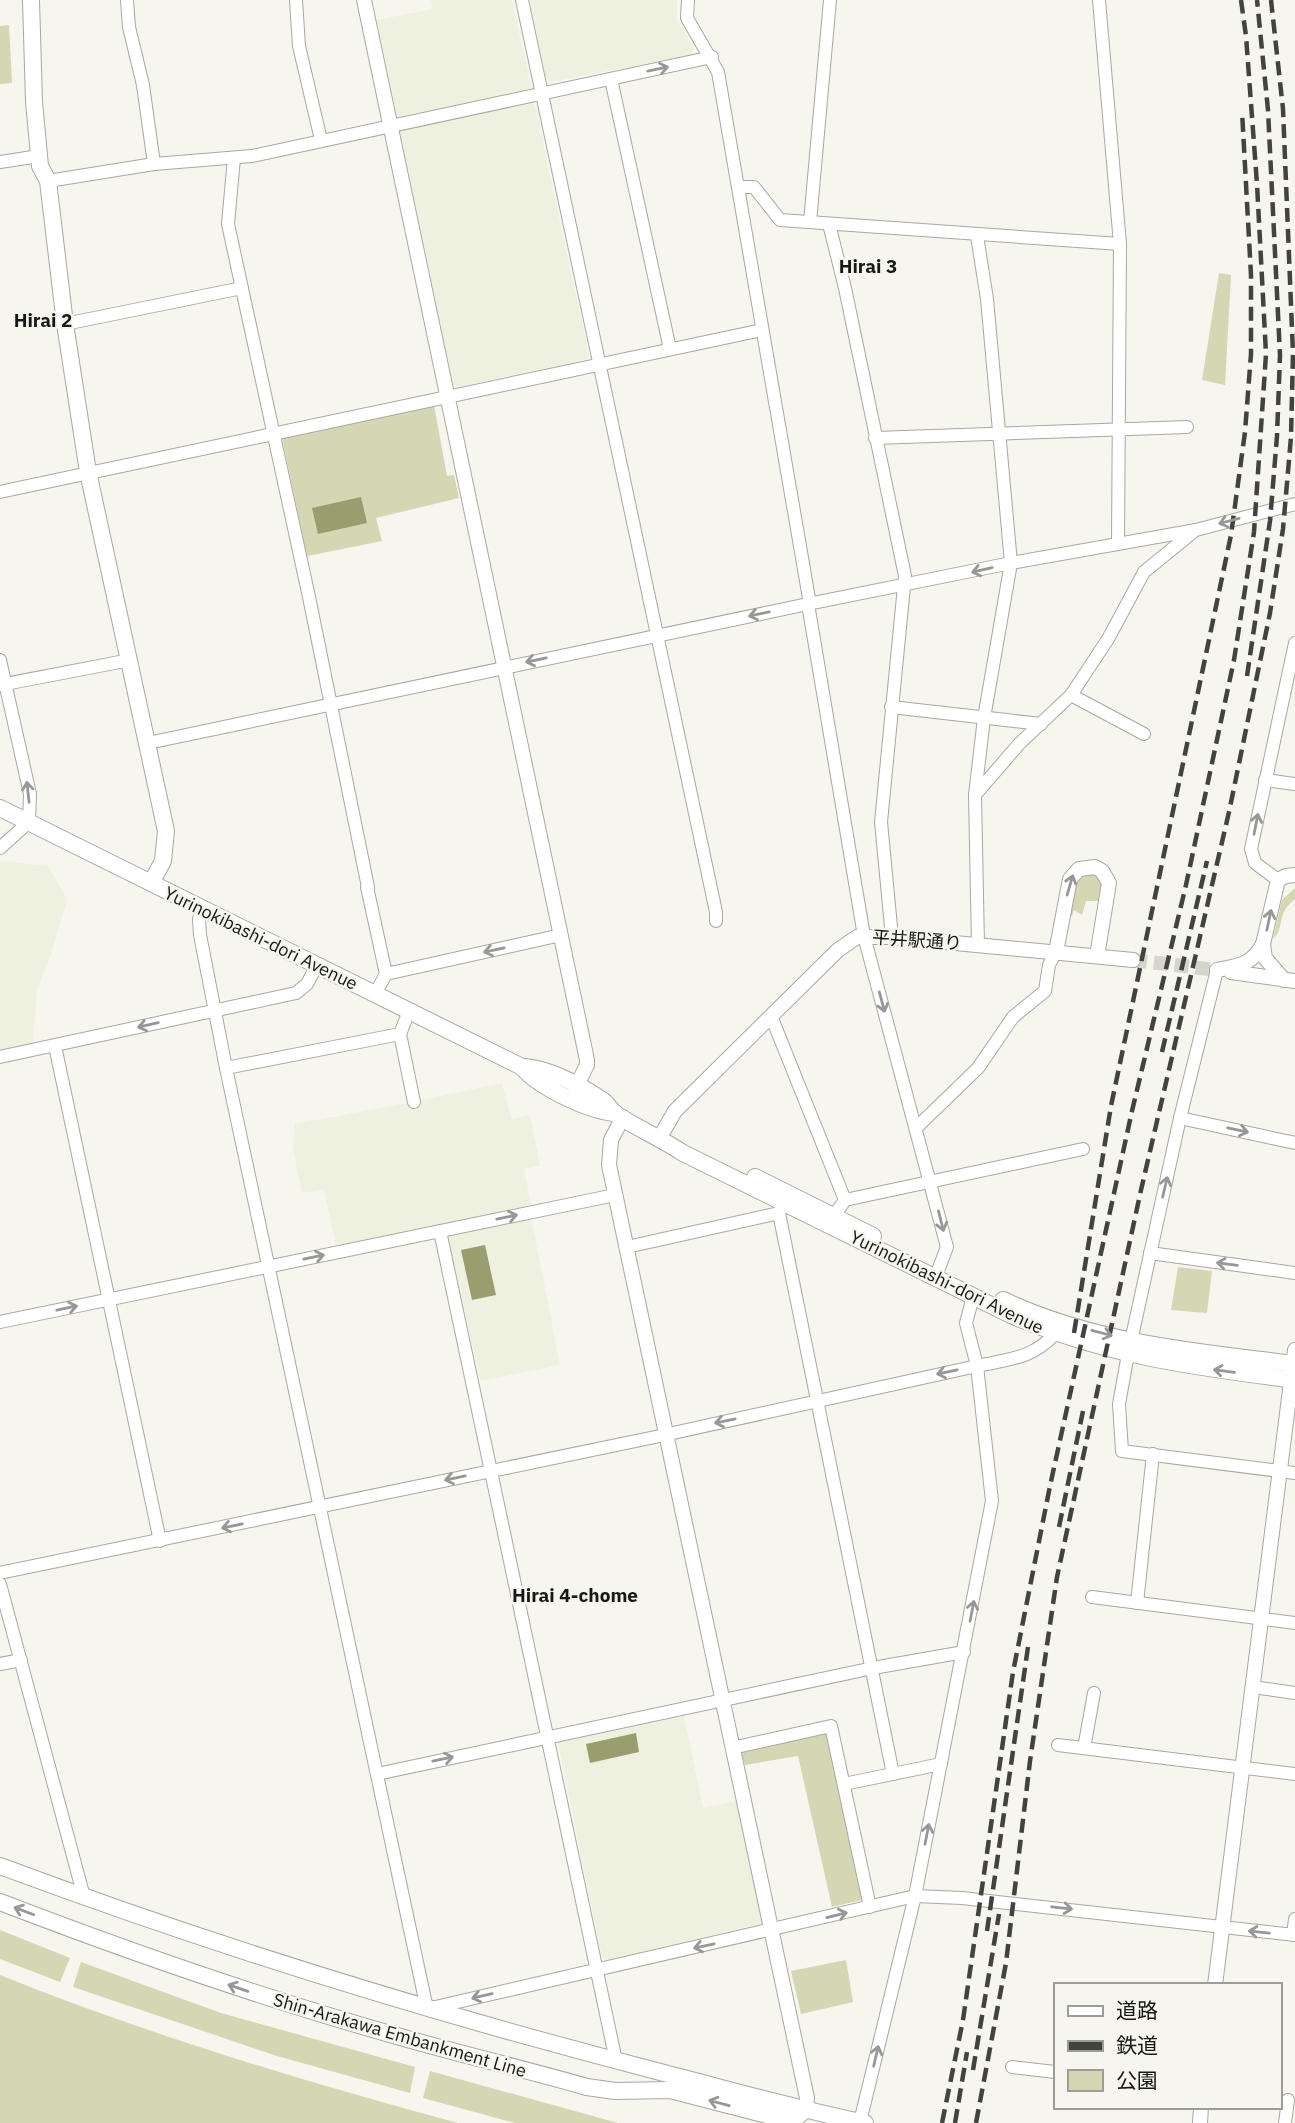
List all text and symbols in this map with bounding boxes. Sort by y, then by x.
one-way arrow [646,62,669,75]
district label: Hirai 3 [839,254,897,278]
district label: Hirai 2 [14,308,72,332]
one-way arrow [1218,515,1241,528]
one-way arrow [971,564,994,577]
one-way arrow [748,608,771,622]
one-way arrow [525,654,548,668]
one-way arrow [21,781,34,804]
one-way arrow [1249,813,1263,836]
one-way arrow [1064,874,1077,896]
street label: Yurinokibashi-dori Avenue [160,881,362,995]
one-way arrow [1262,909,1276,932]
street label: 平井駅通り [871,925,963,955]
one-way arrow [483,943,506,957]
one-way arrow [876,990,889,1012]
one-way arrow [137,1018,160,1032]
one-way arrow [1226,1124,1249,1138]
one-way arrow [1159,1176,1172,1199]
one-way arrow [495,1210,518,1224]
one-way arrow [935,1210,948,1232]
street label: Yurinokibashi-dori Avenue [846,1225,1048,1339]
one-way arrow [302,1249,325,1263]
one-way arrow [1217,1257,1239,1270]
one-way arrow [55,1300,78,1314]
one-way arrow [1090,1327,1113,1340]
one-way arrow [1213,1365,1236,1378]
one-way arrow [936,1366,959,1380]
one-way arrow [714,1414,737,1428]
one-way arrow [444,1472,467,1486]
one-way arrow [221,1519,244,1533]
district label: Hirai 4-chome [512,1583,638,1607]
one-way arrow [965,1600,979,1623]
one-way arrow [431,1752,454,1766]
one-way arrow [921,1823,935,1846]
one-way arrow [1050,1902,1072,1915]
one-way arrow [13,1904,35,1916]
one-way arrow [825,1908,848,1921]
one-way arrow [1248,1925,1271,1938]
one-way arrow [693,1939,716,1953]
one-way arrow [227,1981,249,1993]
legend [1054,1983,1281,2109]
street label: Shin-Arakawa Embankment Line [271,1988,529,2082]
one-way arrow [471,1990,494,2004]
text: 道路 [1116,1996,1158,2024]
text: 鉄道 [1116,2031,1158,2059]
one-way arrow [870,2045,883,2068]
text: 公園 [1116,2066,1158,2094]
one-way arrow [708,2096,731,2109]

